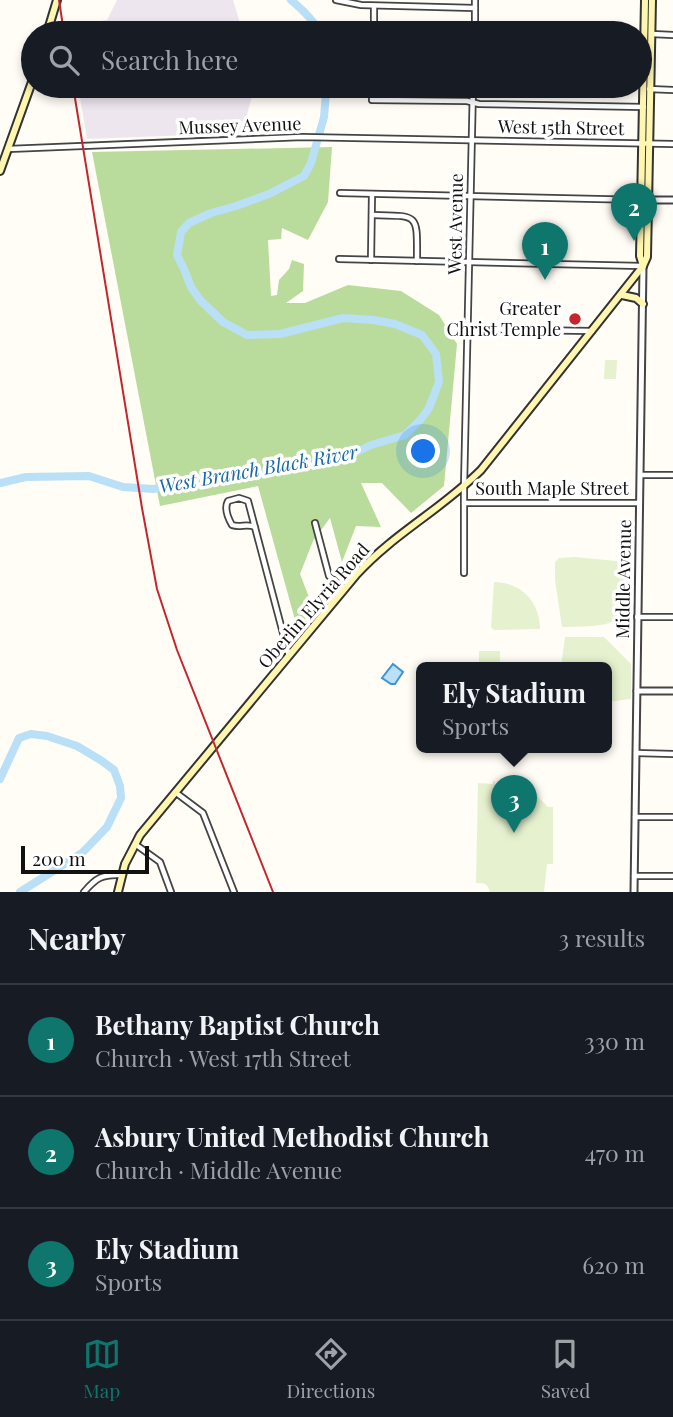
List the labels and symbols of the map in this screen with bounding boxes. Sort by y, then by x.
street label: Mussey Avenue [178,111,302,139]
street label: West 15th Street [497,114,625,140]
street label: West Avenue [442,173,468,276]
pin: 2 [611,183,657,241]
pin: 1 [522,222,568,280]
place label: Greater Christ Temple [447,296,561,341]
marker: Greater Christ Temple [567,311,583,327]
your location [406,434,440,468]
water label: West Branch Black River [156,438,360,498]
street label: South Maple Street [475,476,629,500]
street label: Middle Avenue [610,519,636,639]
street label: Oberlin Elyria Road [252,537,375,673]
pin: 3 [491,775,537,833]
scale bar [21,843,149,875]

